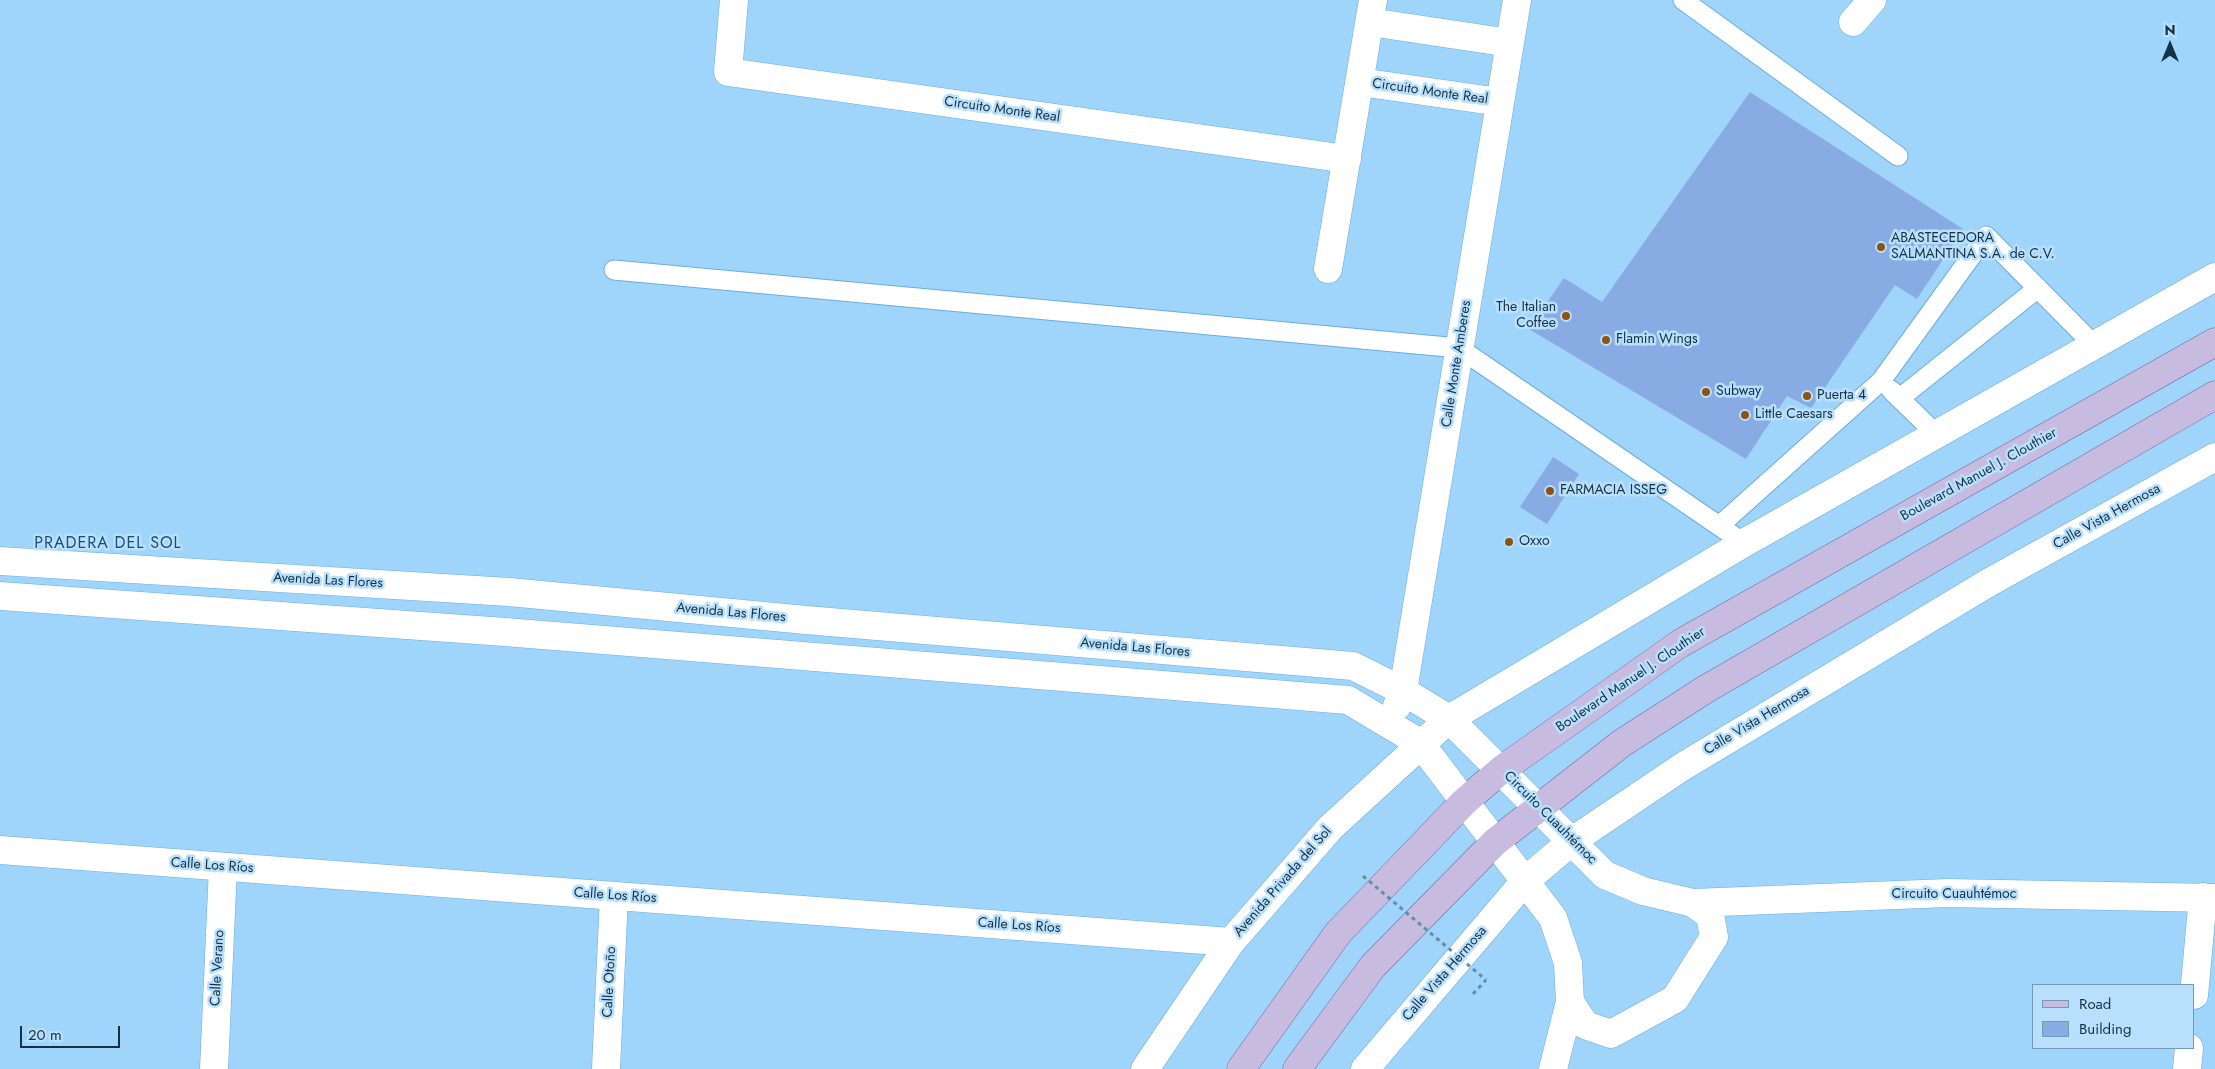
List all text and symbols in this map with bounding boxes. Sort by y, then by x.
north arrow [2145,20,2195,70]
text: N [2164,20,2176,40]
street label: Circuito Monte Real [1371,76,1489,108]
street label: Circuito Monte Real [943,94,1061,126]
place label: ABASTECEDORA SALMANTINA S.A. de C.V. [1891,231,2055,264]
marker: ABASTECEDORA SALMANTINA S.A. de C.V. [1875,241,1887,253]
street label: Calle Monte Amberes [1439,299,1475,429]
place label: The Italian Coffee [1496,300,1556,332]
marker: The Italian Coffee [1560,310,1572,322]
place label: Flamin Wings [1616,332,1698,348]
marker: Flamin Wings [1600,334,1612,346]
place label: Subway [1716,384,1761,400]
marker: Subway [1700,386,1712,398]
place label: Puerta 4 [1817,388,1866,404]
marker: Puerta 4 [1801,390,1813,402]
place label: Little Caesars [1755,407,1833,423]
marker: Little Caesars [1739,409,1751,421]
street label: Boulevard Manuel J. Clouthier [1898,425,2060,525]
street label: Calle Vista Hermosa [2050,481,2164,553]
place label: FARMACIA ISSEG [1560,483,1667,499]
marker: FARMACIA ISSEG [1544,485,1556,497]
district label: PRADERA DEL SOL [32,534,184,554]
place label: Oxxo [1519,534,1550,550]
marker: Oxxo [1503,536,1515,548]
street label: Avenida Las Flores [273,570,383,592]
street label: Avenida Las Flores [676,600,786,626]
street label: Boulevard Manuel J. Clouthier [1553,624,1709,736]
street label: Avenida Las Flores [1080,635,1190,661]
street label: Calle Vista Hermosa [1701,683,1813,759]
street label: Circuito Cuauhtémoc [1500,768,1600,868]
street label: Avenida Privada del Sol [1231,824,1335,940]
street label: Calle Los Ríos [170,855,254,877]
street label: Calle Los Ríos [573,885,657,907]
street label: Circuito Cuauhtémoc [1892,887,2016,903]
street label: Calle Los Ríos [977,915,1061,937]
street label: Calle Vista Hermosa [1399,923,1491,1025]
street label: Calle Verano [208,930,228,1006]
street label: Calle Otoño [600,946,620,1018]
legend [2032,984,2195,1049]
text: Road [2079,993,2111,1015]
scale bar [22,1016,122,1048]
text: Building [2079,1018,2131,1040]
text: 20 m [28,1024,62,1046]

